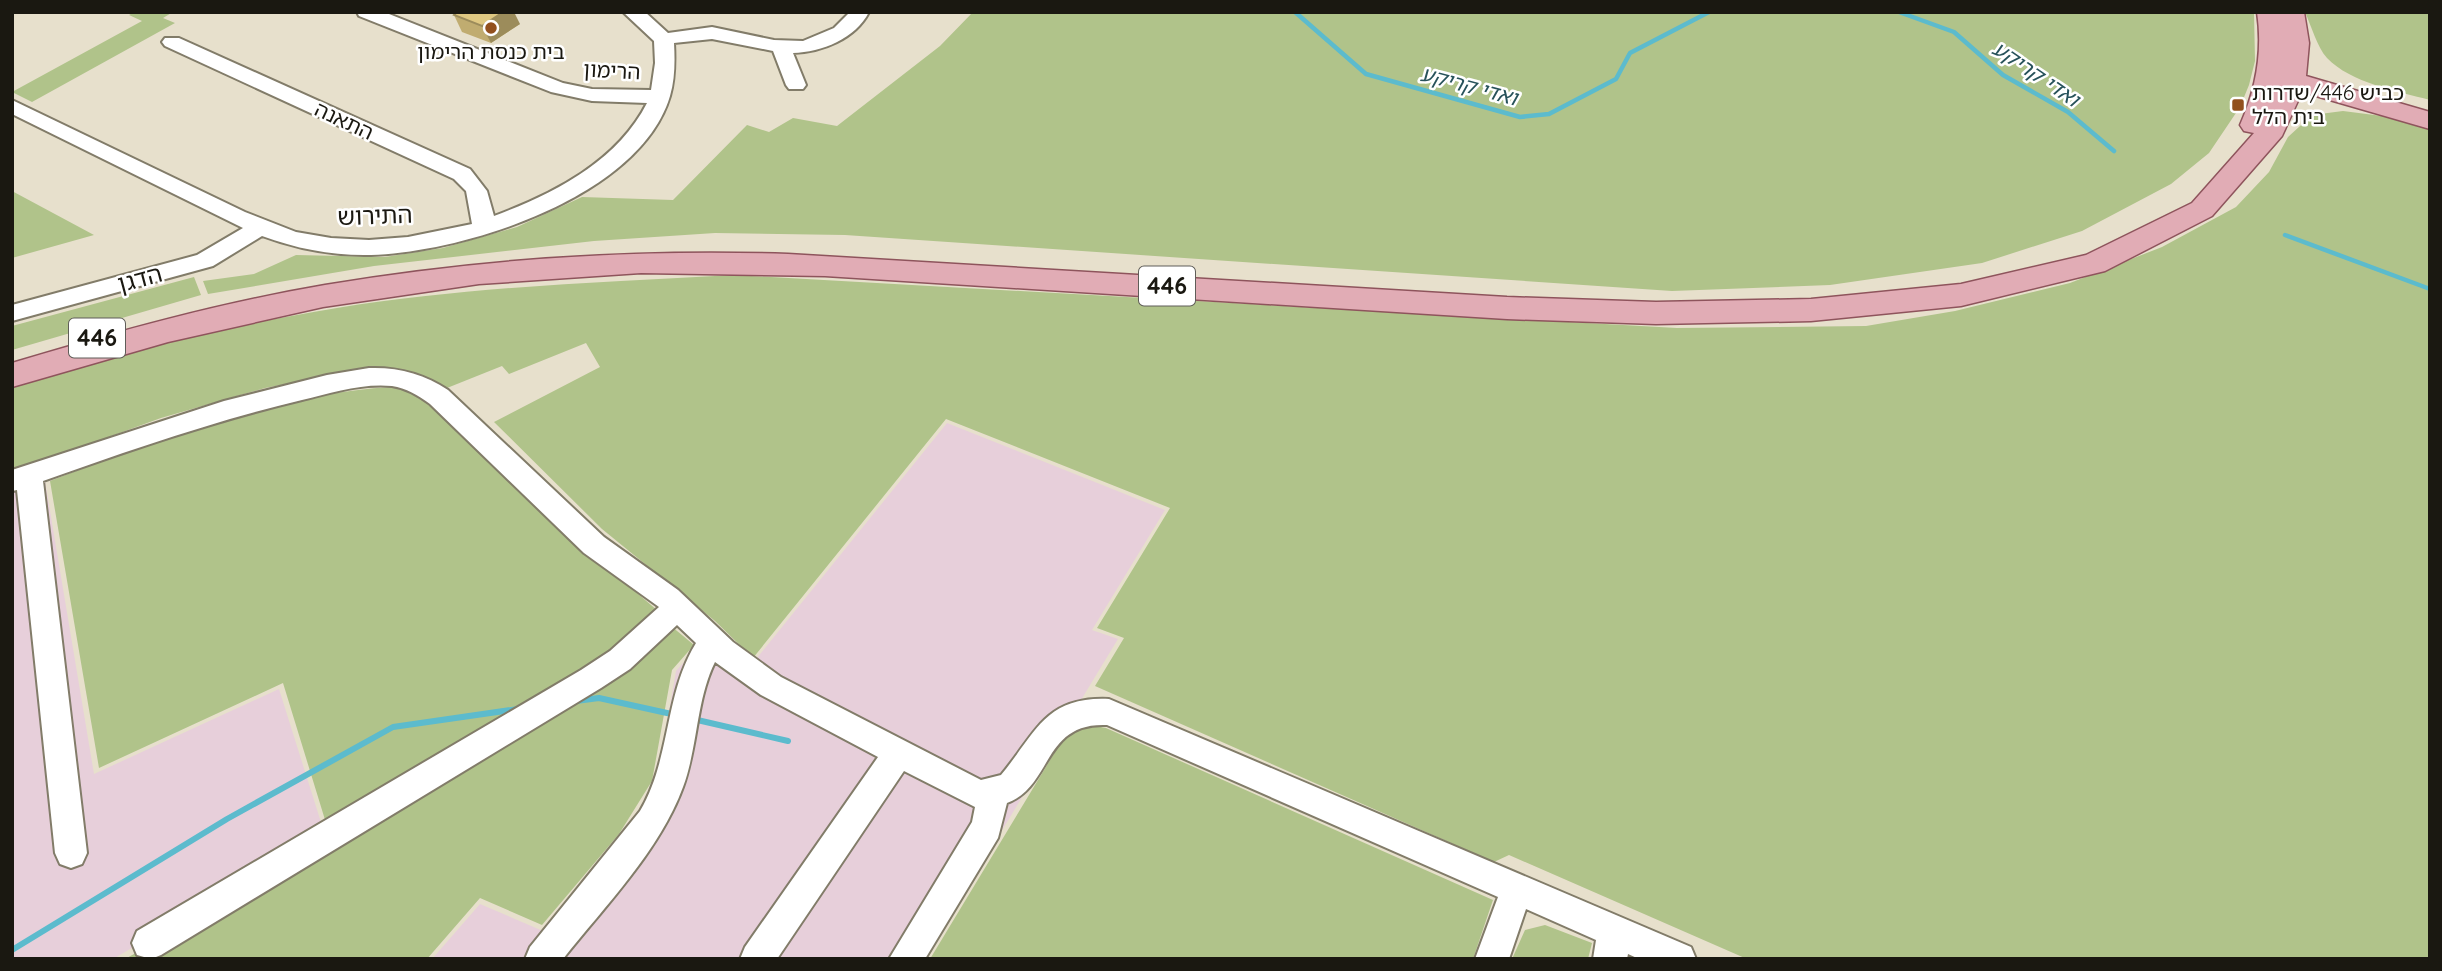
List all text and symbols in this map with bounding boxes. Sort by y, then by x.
marker: בית כנסת הרימון [483,20,499,36]
water label: ואדי קריקע [1988,35,2086,113]
place label: בית כנסת הרימון [417,38,565,64]
street label: הרימון [583,56,641,84]
water label: ואדי קריקע [1418,60,1522,111]
place label: כביש 446/שדרות בית הלל [2252,79,2404,129]
street label: התאנה [311,95,378,145]
marker: כביש 446/שדרות בית הלל [2230,97,2246,113]
street label: התירוש [337,199,413,231]
street label: הדגן [114,258,165,298]
road number: 446 [1139,266,1195,306]
road number: 446 [69,318,125,358]

